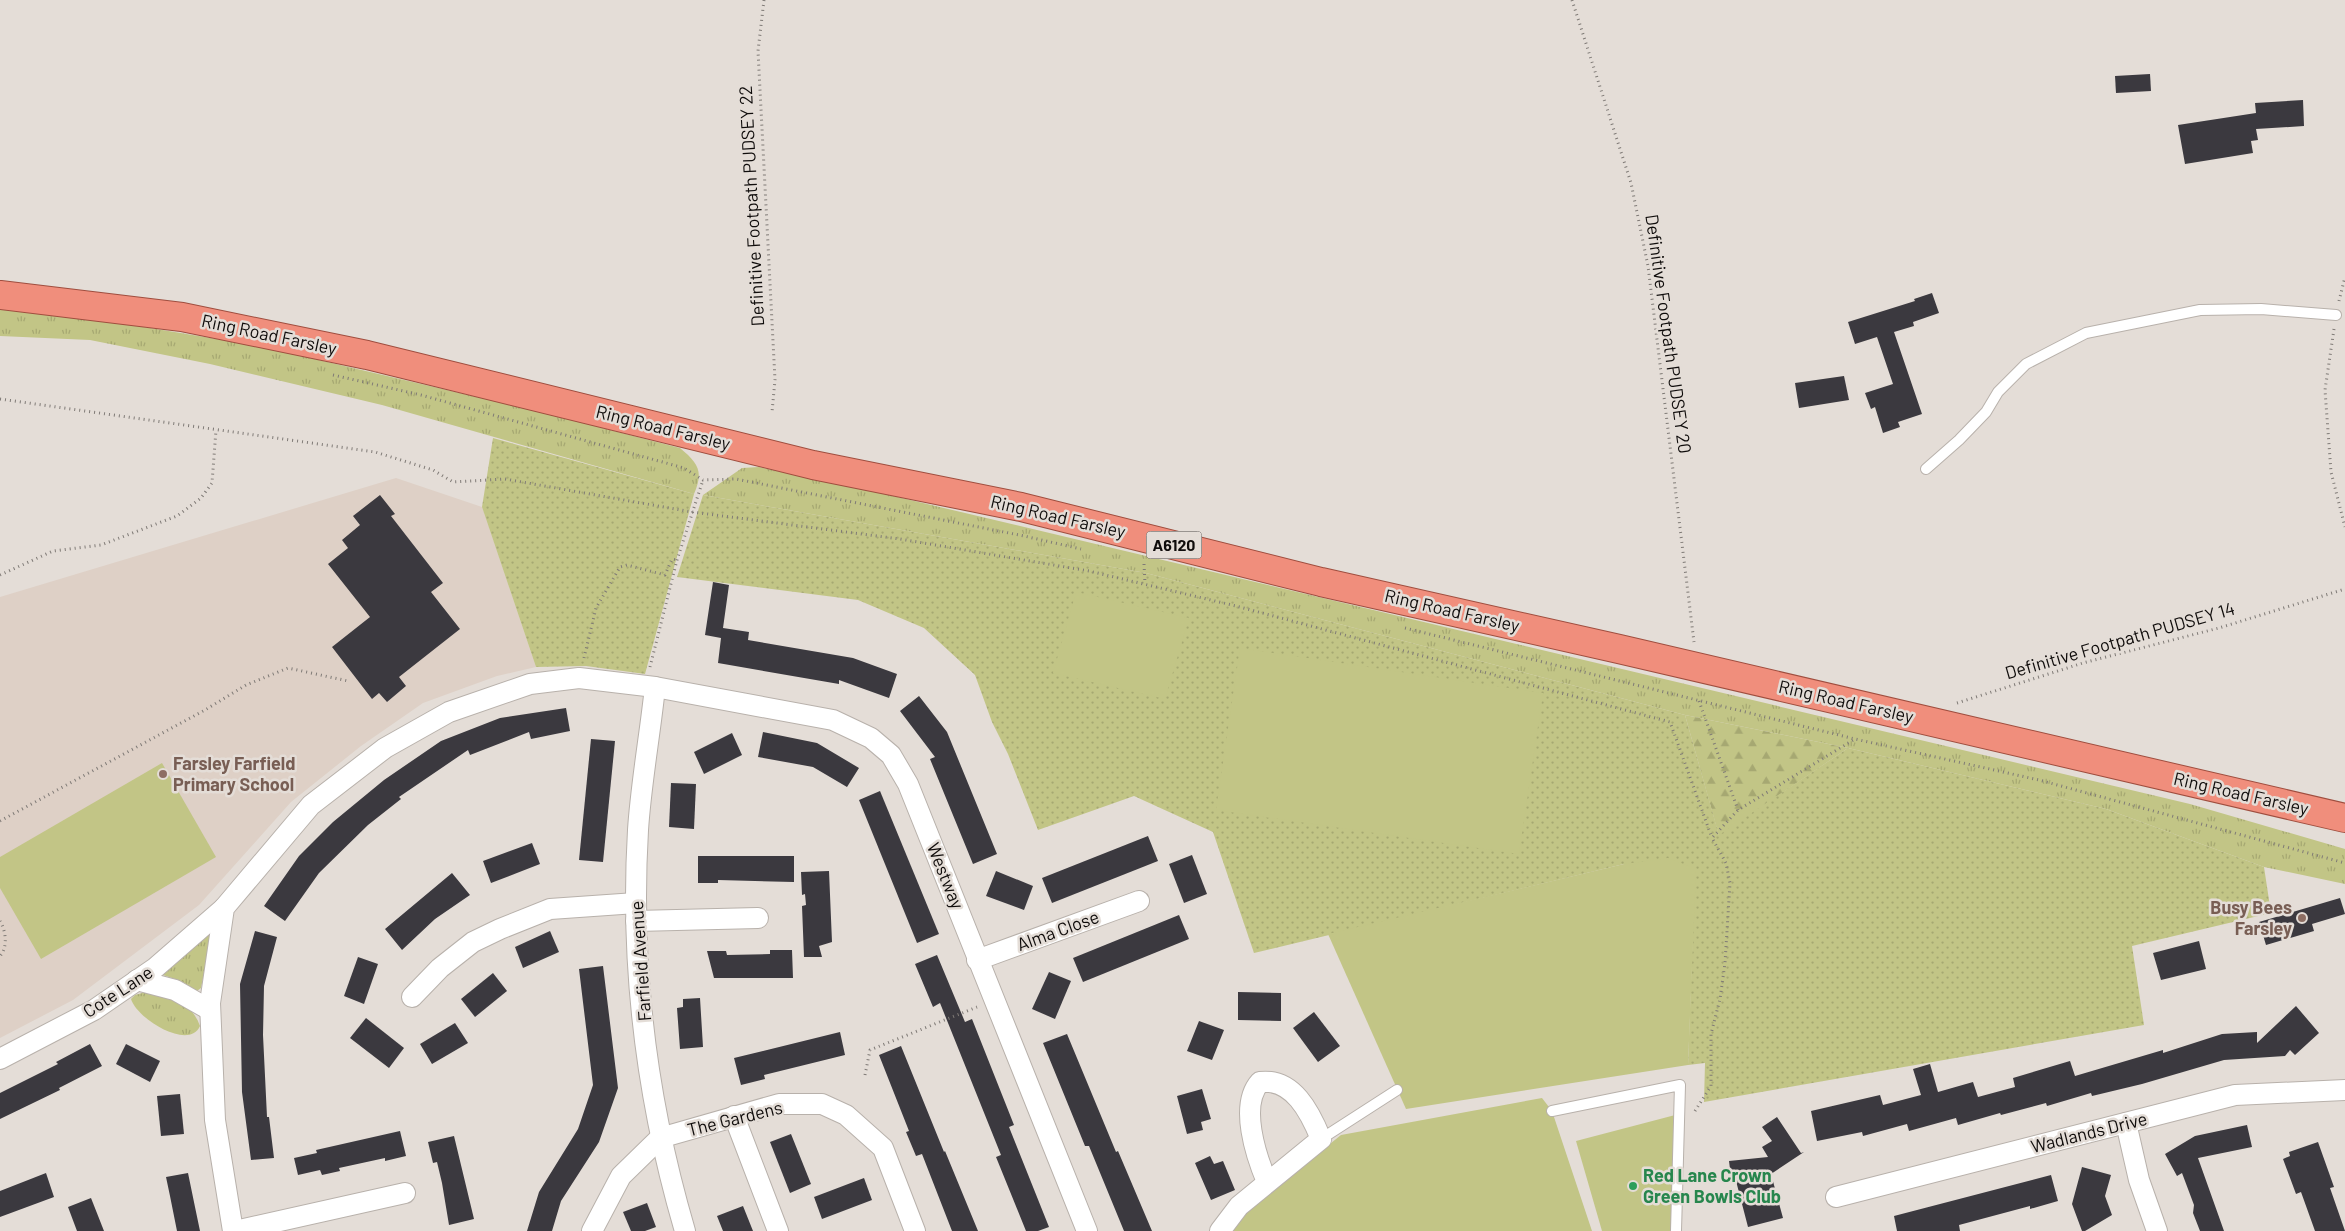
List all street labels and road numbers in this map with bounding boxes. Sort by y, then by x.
street label: Definitive Footpath PUDSEY 22 [734,85,768,327]
street label: Definitive Footpath PUDSEY 20 [1641,213,1697,455]
street label: Ring Road Farsley [200,309,339,359]
street label: Ring Road Farsley [594,400,733,454]
street label: Ring Road Farsley [989,490,1128,542]
road number: A6120 [1146,532,1202,558]
street label: Ring Road Farsley [1383,584,1522,636]
street label: Definitive Footpath PUDSEY 14 [2002,597,2237,683]
street label: Ring Road Farsley [1777,675,1916,727]
street label: Ring Road Farsley [2172,767,2311,819]
street label: Westway [923,839,969,912]
street label: Farfield Avenue [625,900,655,1022]
street label: Alma Close [1014,905,1102,955]
street label: Cote Lane [78,961,156,1022]
street label: The Gardens [685,1096,785,1140]
street label: Wadlands Drive [2028,1107,2149,1157]

